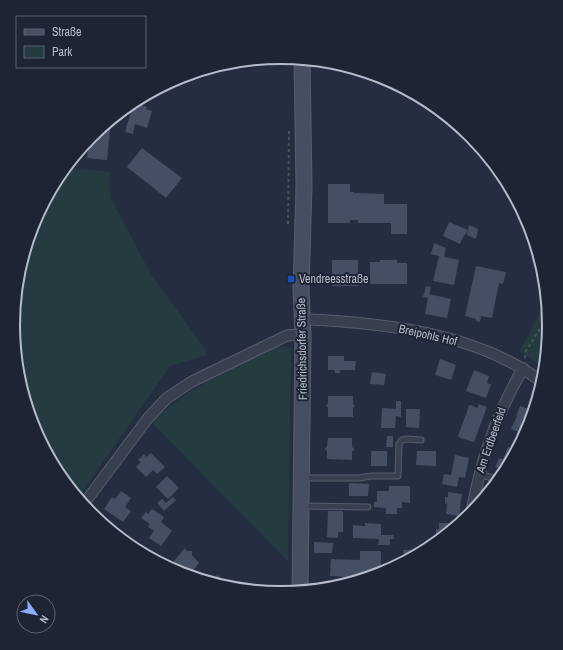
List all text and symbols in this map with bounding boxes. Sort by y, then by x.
legend [16,16,146,68]
text: Straße [52,24,82,40]
text: Park [52,44,72,60]
place label: Vendreesstraße [299,271,368,287]
marker: Vendreesstraße [286,274,296,284]
street label: Friedrichsdorfer Straße [293,298,311,400]
street label: Breipohls Hof [397,320,459,350]
street label: Am Erdbeerfeld [472,405,510,476]
north arrow [16,594,56,634]
text: N [37,613,52,626]

